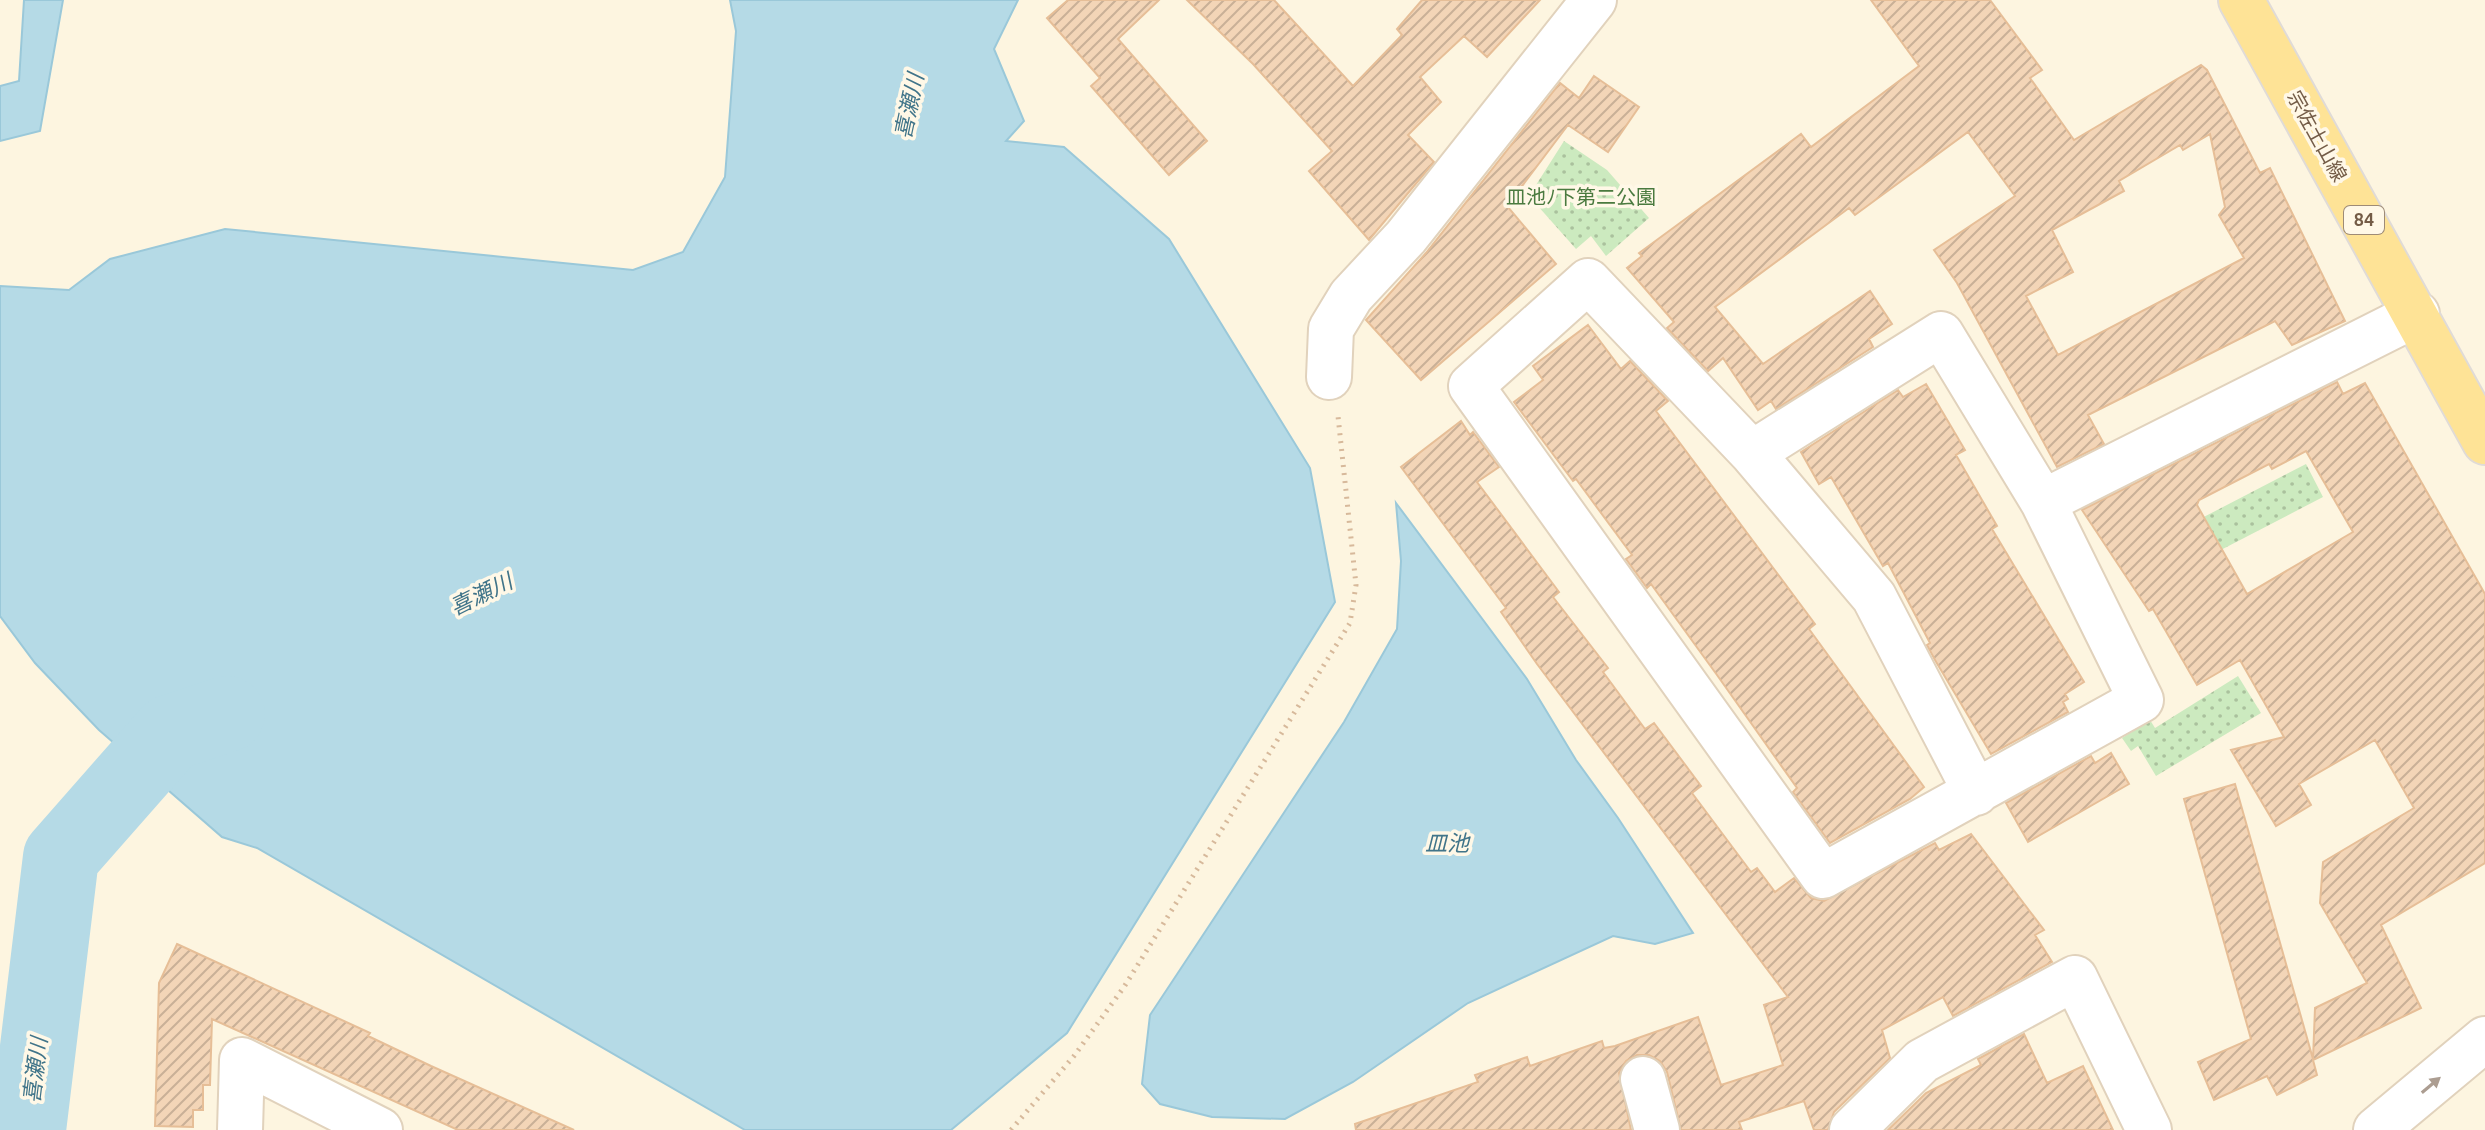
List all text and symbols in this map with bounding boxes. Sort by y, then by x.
water label: 喜瀬川 [889,69,928,141]
street label: 宗佐土山線 [2283,86,2352,185]
park label: 皿池ﾉ下第二公園 [1506,185,1656,208]
road number: 84 [2344,206,2384,234]
water label: 喜瀬川 [446,567,518,619]
water label: 皿池 [1425,830,1471,855]
water label: 喜瀬川 [18,1034,51,1104]
one-way arrow [2420,1077,2440,1094]

